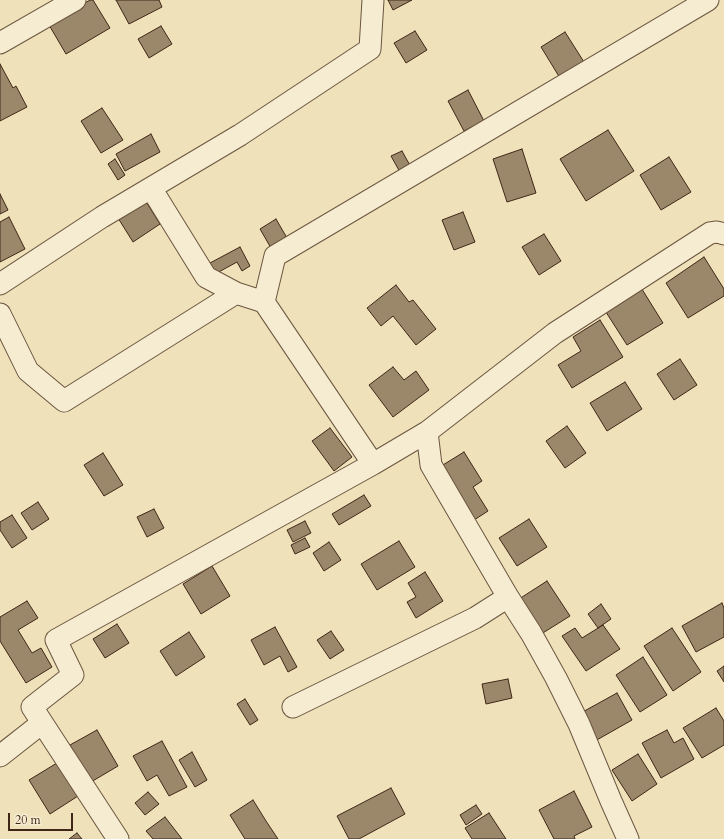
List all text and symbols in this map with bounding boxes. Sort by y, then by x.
scale bar [10,805,75,831]
text: 20 m [15,812,41,828]

